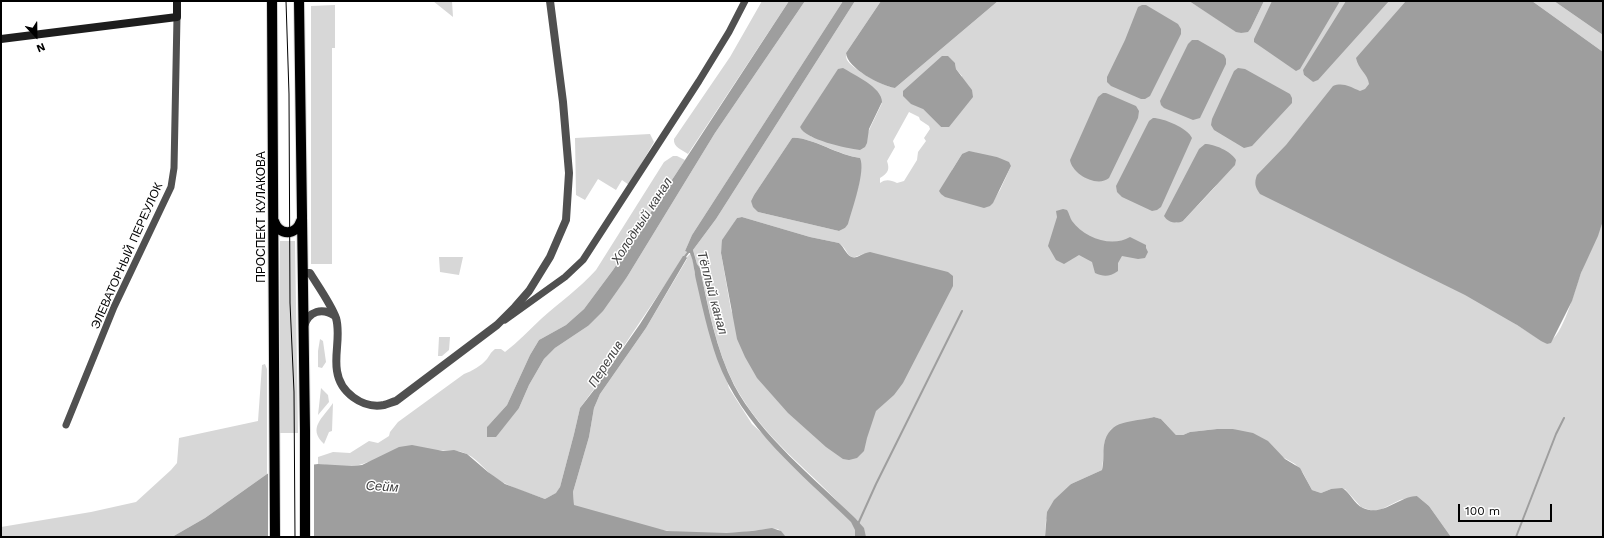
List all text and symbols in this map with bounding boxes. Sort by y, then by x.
north arrow [16,16,56,56]
text: N [34,40,47,55]
street label: ПРОСПЕКТ КУЛАКОВА [254,151,268,283]
water label: Холодный канал [608,175,676,267]
street label: ЭЛЕВАТОРНЫЙ ПЕРЕУЛОК [88,180,166,332]
water label: Тёплый канал [693,250,731,336]
water label: Перелив [585,338,627,390]
water label: Сейм [365,478,399,496]
scale bar [1460,496,1554,522]
text: 100 m [1465,504,1500,518]

